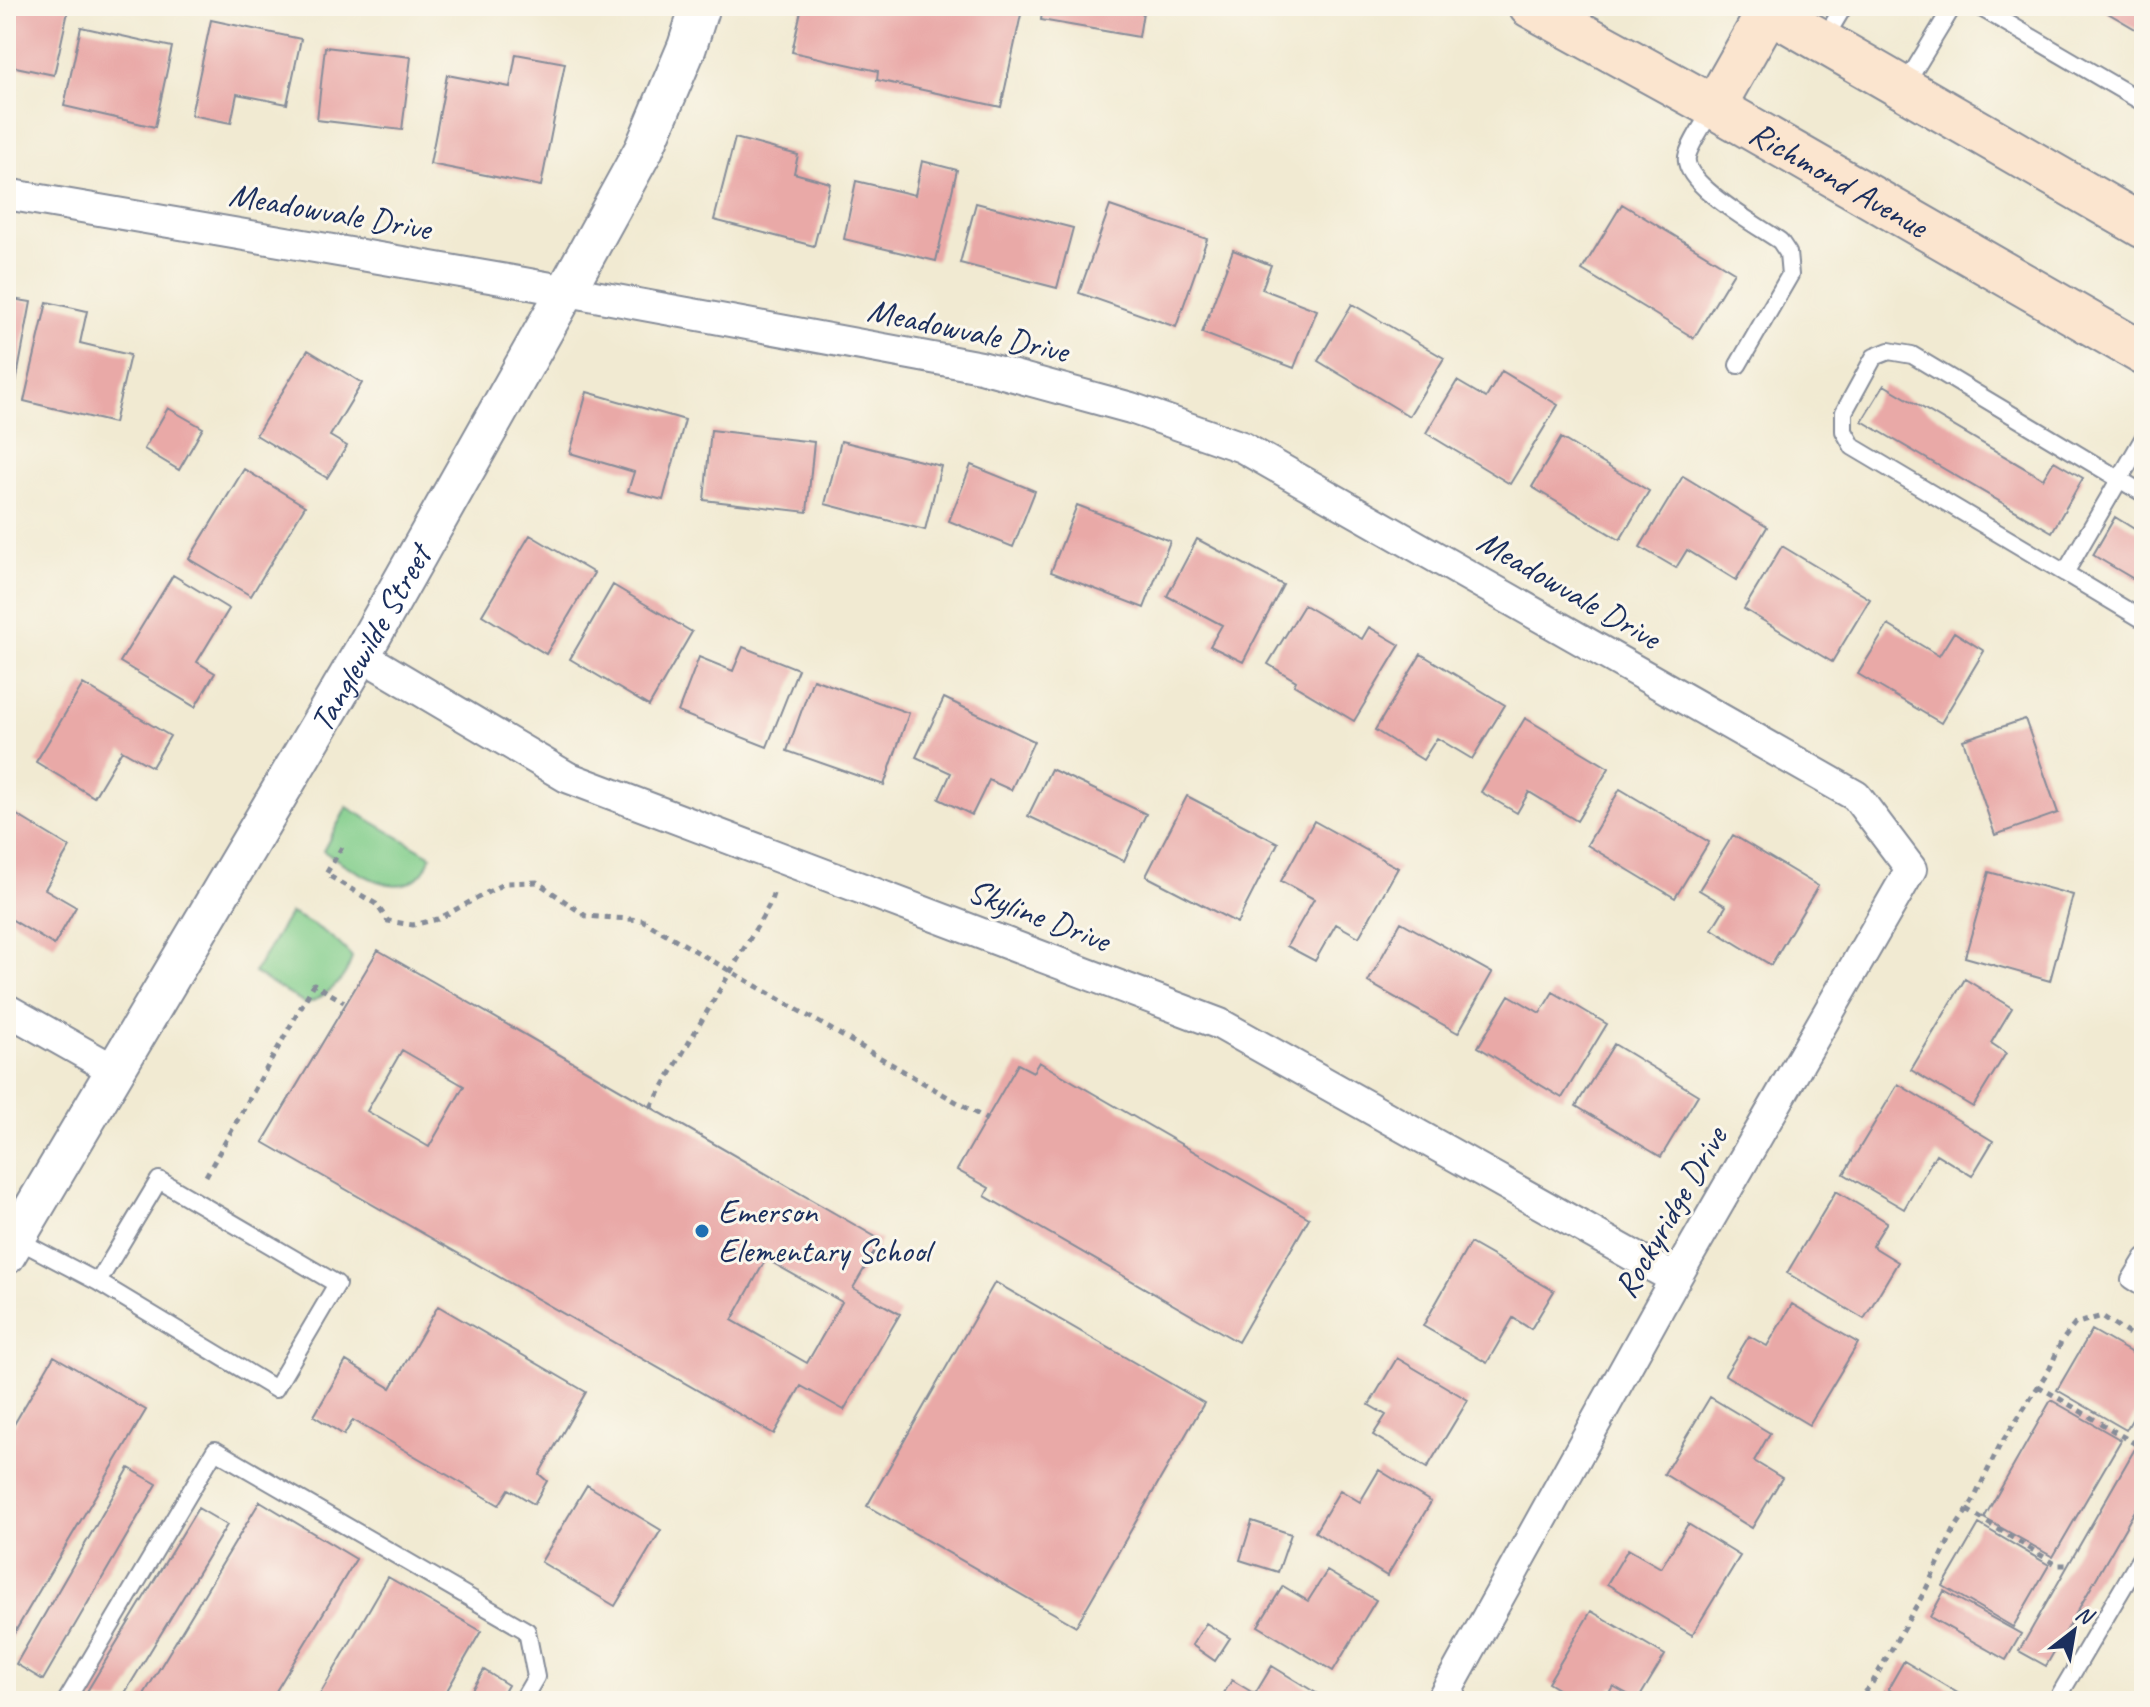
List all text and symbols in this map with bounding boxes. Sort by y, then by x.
street label: Richmond Avenue [1742,111,1937,248]
street label: Meadowvale Drive [226,172,437,250]
street label: Meadowvale Drive [864,288,1075,373]
street label: Meadowvale Drive [1470,519,1671,660]
street label: Tanglewilde Street [299,533,442,739]
street label: Skyline Drive [962,868,1119,963]
street label: Rockyridge Drive [1604,1117,1737,1305]
place label: Emerson Elementary School [718,1190,937,1272]
marker: Emerson Elementary School [693,1222,711,1240]
north arrow [2034,1591,2114,1671]
text: N [2071,1599,2100,1632]

